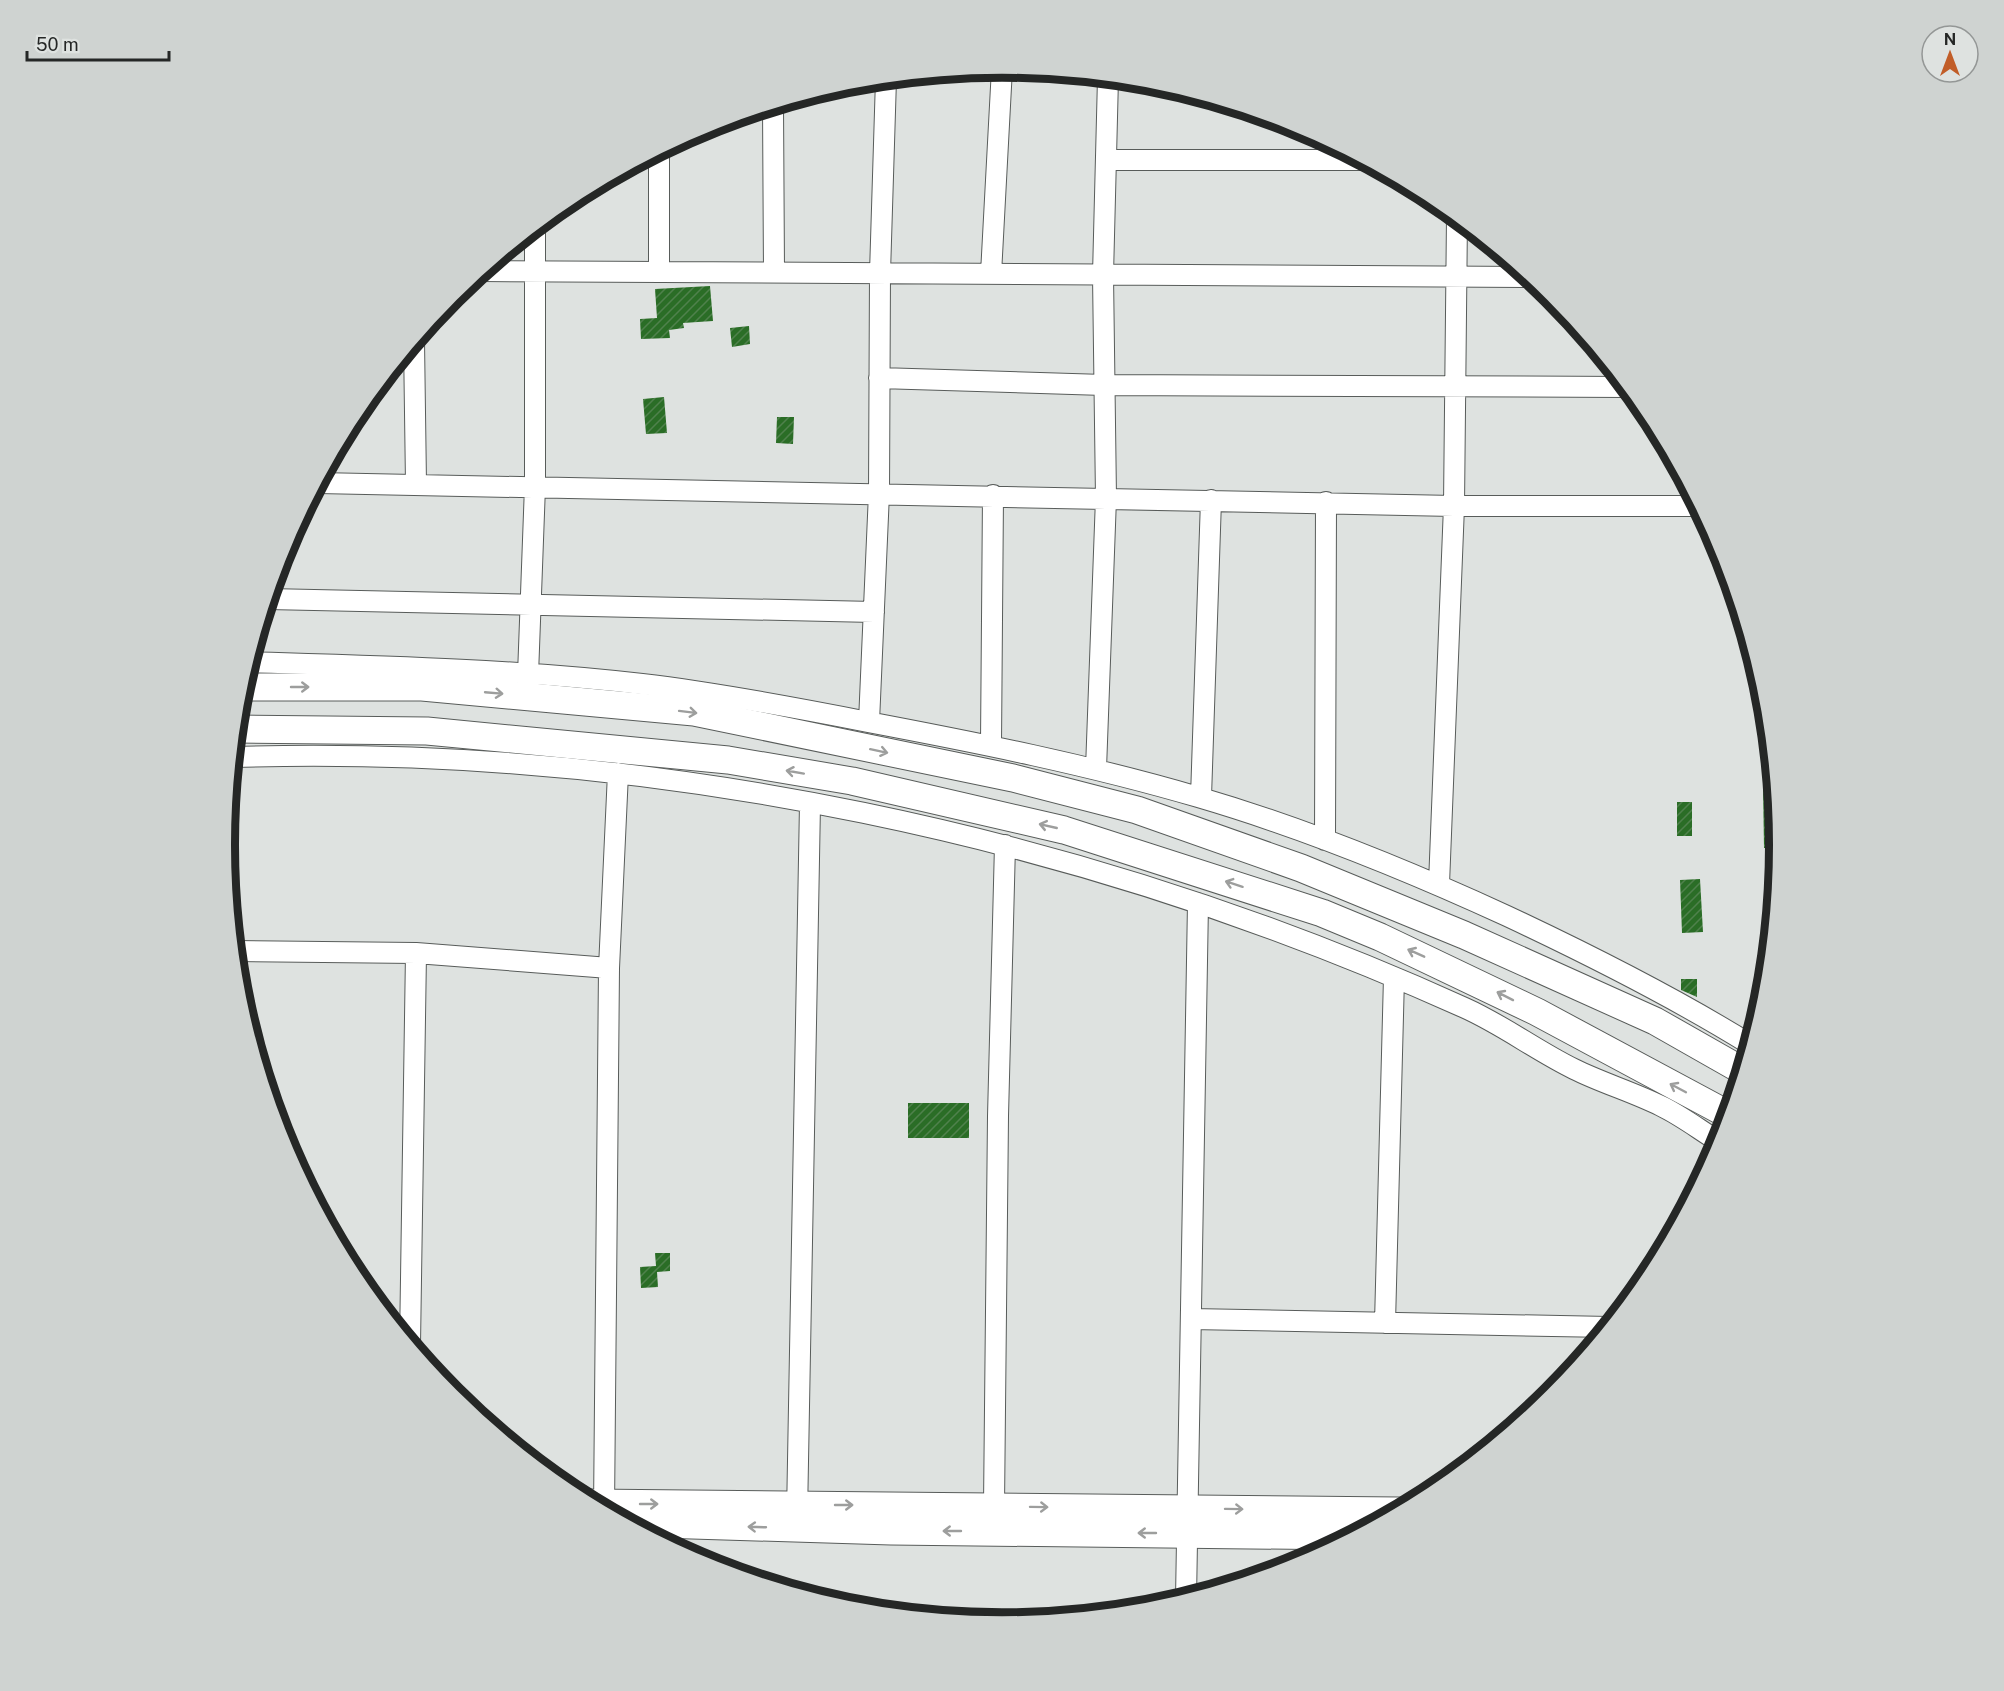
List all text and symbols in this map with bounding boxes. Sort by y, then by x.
scale bar [27,24,170,62]
north arrow [1920,24,1980,84]
text: N [1944,30,1956,49]
text: 50 m [36,34,79,55]
one-way arrow [289,681,309,693]
one-way arrow [484,688,504,699]
one-way arrow [678,707,698,718]
one-way arrow [869,746,889,757]
one-way arrow [786,766,806,777]
one-way arrow [1038,820,1057,832]
one-way arrow [1225,877,1244,888]
one-way arrow [1407,947,1425,959]
one-way arrow [1497,990,1515,1002]
one-way arrow [1669,1082,1687,1093]
one-way arrow [638,1498,658,1510]
one-way arrow [833,1499,853,1511]
one-way arrow [1028,1501,1048,1512]
one-way arrow [1223,1503,1243,1515]
one-way arrow [747,1521,767,1533]
one-way arrow [942,1525,962,1537]
one-way arrow [1137,1527,1157,1539]

